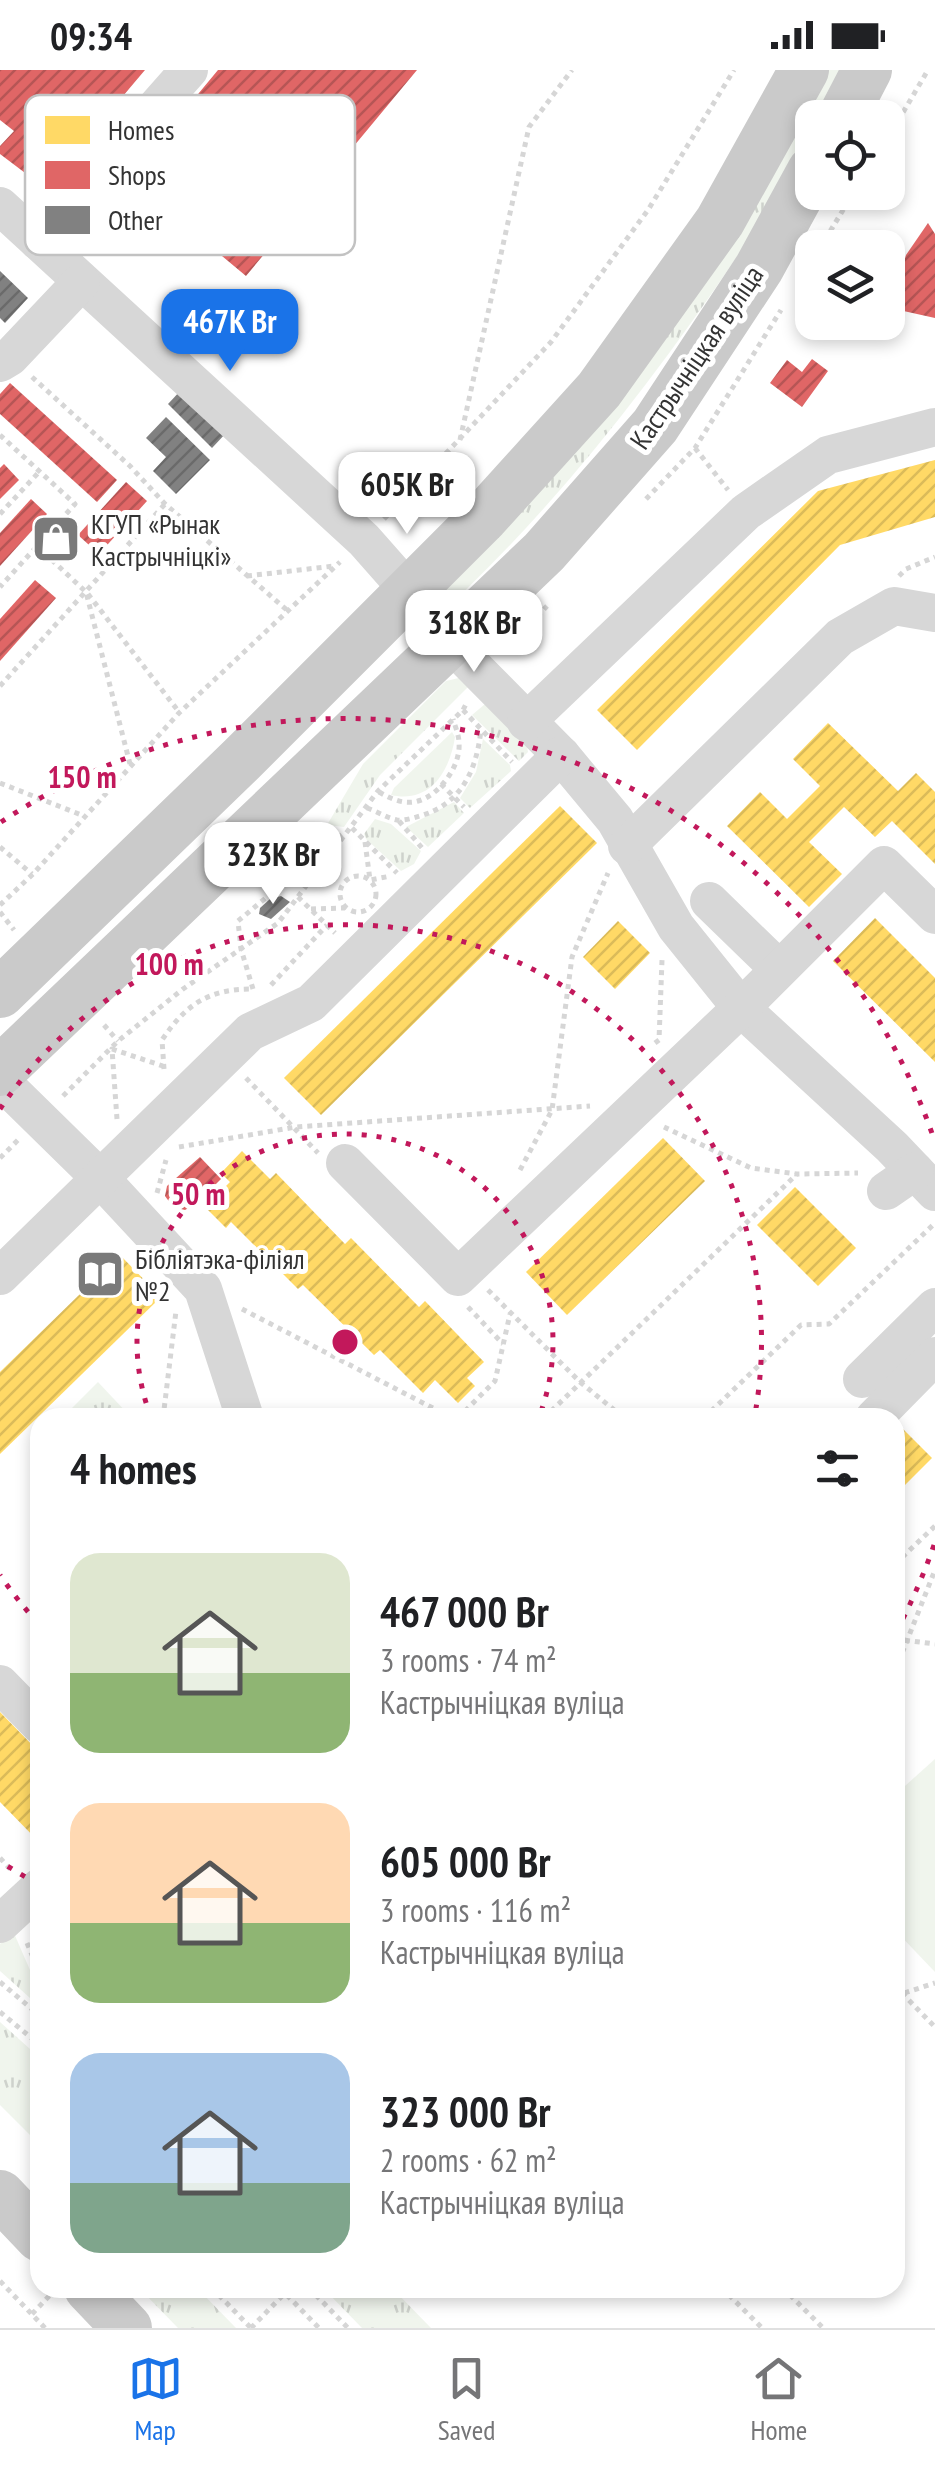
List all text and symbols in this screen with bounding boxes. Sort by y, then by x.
text: 09:34 [50,11,132,60]
legend [25,95,355,255]
map controls [795,100,905,340]
button: locate [795,100,905,210]
text: Homes [108,111,174,148]
text: Shops [108,156,166,193]
text: Other [108,201,163,238]
button: layers [795,230,905,340]
street label: Кастрычніцкая вуліца [621,258,771,456]
pin: 467K Br [138,289,322,374]
text: 467K Br [183,300,277,342]
pin: 605K Br [315,452,499,537]
text: 605K Br [360,463,454,505]
place label: КГУП «Рынак Кастрычніцкі» [91,505,231,574]
shop icon: КГУП «Рынак Кастрычніцкі» [30,513,82,565]
pin: 318K Br [382,590,566,675]
text: 318K Br [427,601,521,643]
text: 150 m [47,757,117,796]
pin: 323K Br [181,822,365,907]
text: 323K Br [226,833,320,875]
text: 100 m [134,944,204,983]
text: 50 m [171,1174,225,1213]
place label: Бібліятэка-філіял №2 [135,1240,305,1309]
library icon: Бібліятэка-філіял №2 [74,1248,126,1300]
centre of rings [327,1324,363,1360]
text: 4 homes [70,1441,197,1496]
icon: filters [810,1441,865,1496]
text: 467 000 Br [380,1584,549,1639]
icon: home [150,1593,270,1713]
text: 3 rooms · 74 m² [380,1639,557,1681]
text: Кастрычніцкая вуліца [380,1681,624,1723]
text: 605 000 Br [380,1834,551,1889]
icon: home [150,1843,270,1963]
text: 3 rooms · 116 m² [380,1889,571,1931]
text: Кастрычніцкая вуліца [380,1931,624,1973]
text: 323 000 Br [380,2084,551,2139]
icon: home [150,2093,270,2213]
text: 2 rooms · 62 m² [380,2139,557,2181]
text: Кастрычніцкая вуліца [380,2181,624,2223]
tab: Map [128,2351,183,2448]
tab: Saved [438,2351,495,2448]
tab: Home [751,2351,807,2448]

